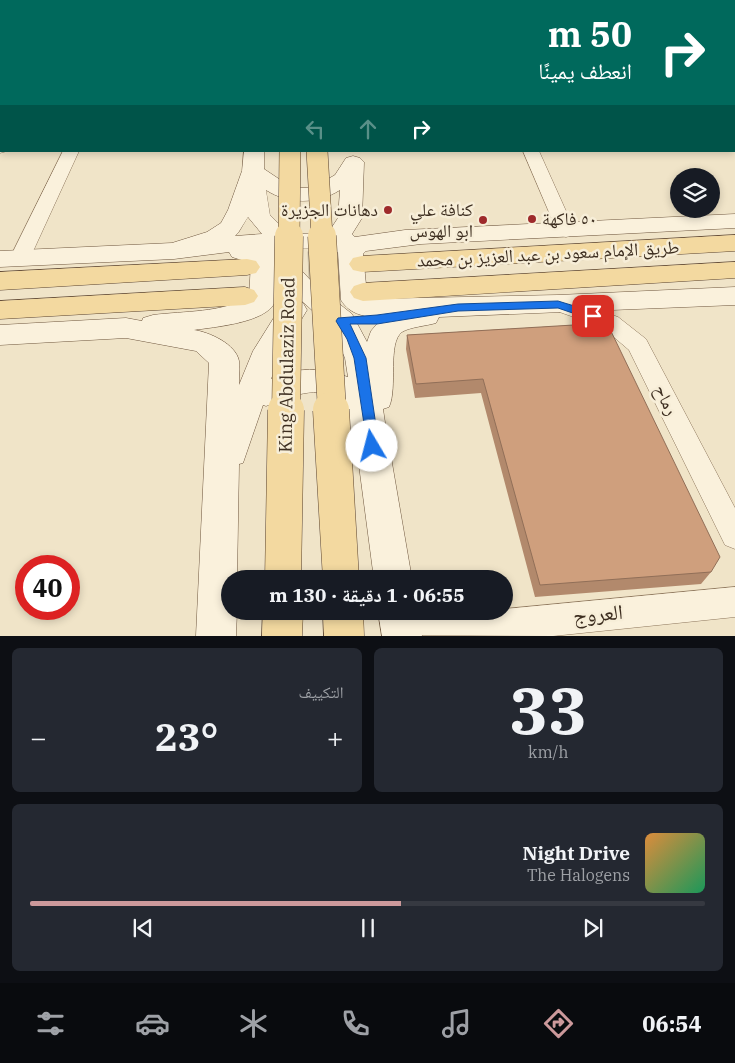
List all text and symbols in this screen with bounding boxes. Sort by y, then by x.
text: 50 m [548,11,632,57]
icon: right [650,20,715,85]
text: انعطف يمينًا [538,56,632,85]
icon: left [301,115,329,143]
icon: ahead [354,115,382,143]
icon: right [407,115,435,143]
map controls [670,168,720,218]
button: layers [670,168,720,218]
place label: دهانات الجزيرة [281,198,378,221]
place label: كنافة علي ابو الهوس [410,198,474,242]
marker: دهانات الجزيرة [382,204,394,216]
place label: ٥٠ فاكهة [542,207,597,230]
marker: ٥٠ فاكهة [526,213,538,225]
marker: كنافة علي ابو الهوس [477,214,489,226]
street label: طريق الإمام سعود بن عبد العزيز بن محمد [416,235,680,273]
street label: King Abdulaziz Road [273,277,300,453]
pin [572,295,614,337]
icon: arrive [579,302,607,330]
street label: رماح [648,381,684,419]
position arrow [345,419,397,471]
speed limit sign: 40 [15,555,80,620]
text: 06:55 · 1 دقيقة · 130 m [269,583,465,607]
street label: العروج [572,597,624,629]
text: 33 [509,667,587,752]
text: التكييف [299,682,344,702]
text: 23° [155,712,218,761]
text: − [30,719,47,756]
text: + [327,719,344,756]
text: km/h [528,742,568,762]
text: Night Drive [522,841,630,865]
text: The Halogens [527,865,630,885]
icon: previous [129,914,157,942]
icon: pause [354,914,382,942]
icon: next [579,914,607,942]
icon: filters [33,1006,68,1041]
icon: car [135,1006,170,1041]
icon: climate [236,1006,271,1041]
icon: phone [338,1006,373,1041]
icon: music [439,1006,474,1041]
icon: directions [541,1006,576,1041]
text: 06:54 [642,1009,702,1038]

